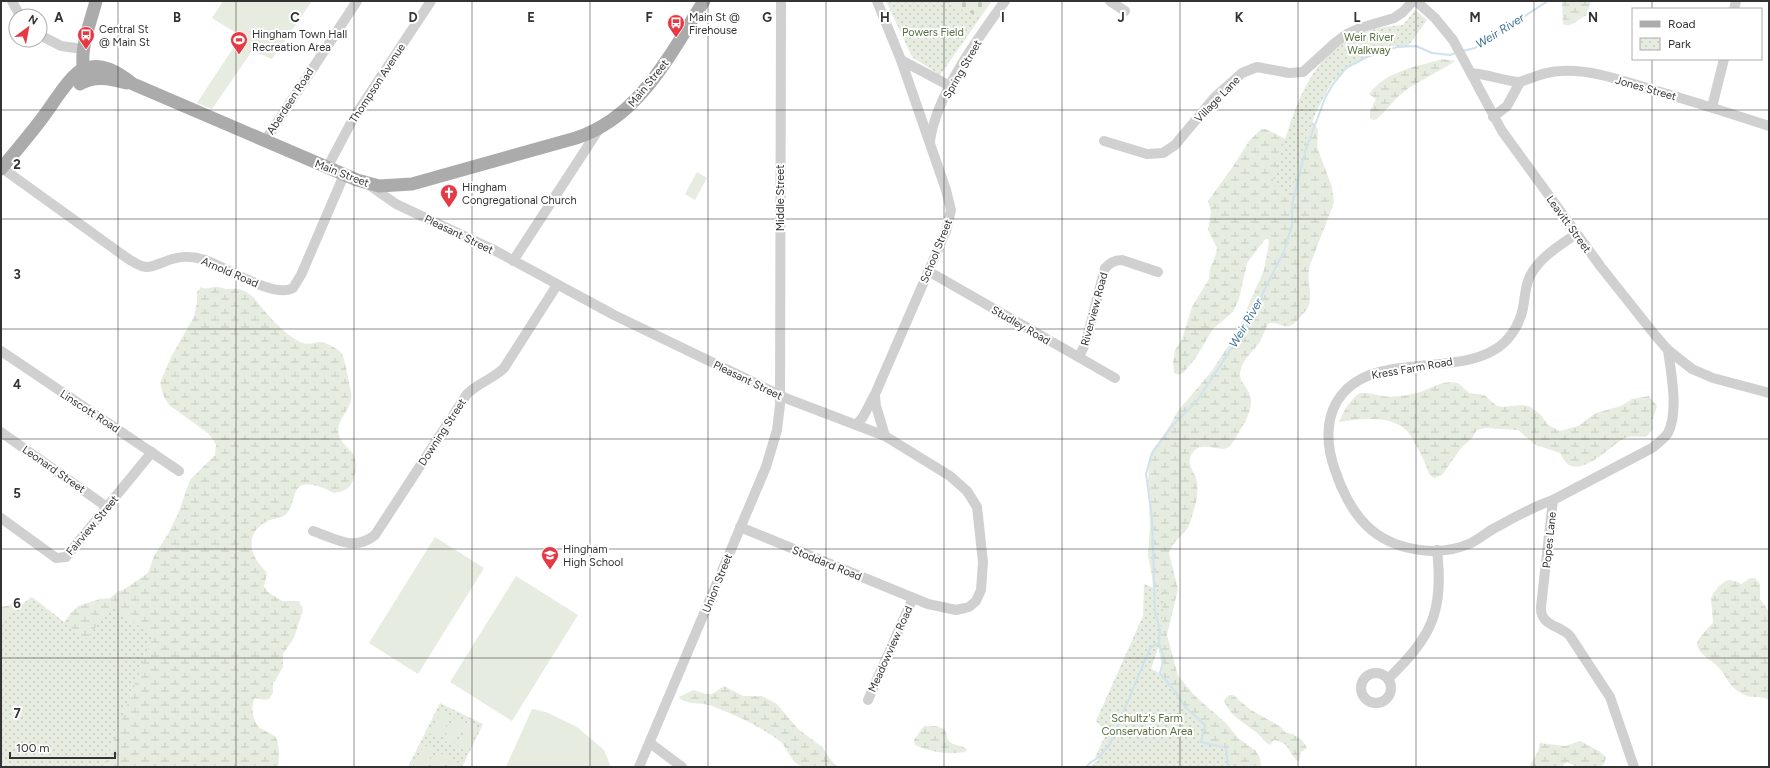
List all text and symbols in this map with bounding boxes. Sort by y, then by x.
north arrow [8,8,48,48]
legend [1632,8,1762,60]
text: A [54,10,64,25]
text: B [173,10,181,25]
text: C [290,10,300,25]
text: D [408,10,418,25]
text: E [527,10,535,25]
text: F [645,10,653,25]
text: G [762,10,772,25]
text: H [880,10,890,25]
text: I [1001,10,1005,25]
text: J [1117,10,1125,25]
text: K [1235,10,1244,25]
text: L [1354,10,1361,25]
text: M [1469,10,1481,25]
water label: Weir River [1473,10,1528,51]
text: N [1588,10,1598,25]
place label: Main St @ Firehouse [689,11,740,37]
text: N [26,12,40,28]
bus stop icon: Main St @ Firehouse [666,13,686,38]
text: Road [1668,17,1696,31]
place label: Central St @ Main St [99,23,150,49]
bus stop icon: Central St @ Main St [76,25,96,50]
park label: Powers Field [902,26,964,39]
place label: Hingham Town Hall Recreation Area [252,28,347,54]
sports icon: Hingham Town Hall Recreation Area [229,30,249,55]
park label: Weir River Walkway [1344,31,1394,57]
text: Park [1668,37,1691,51]
street label: Spring Street [940,38,984,101]
street label: Thompson Avenue [347,41,408,125]
street label: Main Street [625,57,671,110]
street label: Aberdeen Road [264,66,317,137]
street label: Village Lane [1192,74,1243,125]
street label: Jones Street [1614,74,1678,103]
text: 2 [13,157,21,172]
street label: Main Street [313,157,371,190]
street label: Middle Street [774,165,787,231]
place label: Hingham Congregational Church [462,181,577,207]
church icon: Hingham Congregational Church [439,183,459,208]
street label: Leavitt Street [1544,193,1594,255]
street label: Pleasant Street [422,212,495,257]
street label: School Street [918,217,955,285]
street label: Arnold Road [199,255,260,290]
text: 3 [13,267,21,282]
street label: Riverview Road [1078,271,1111,347]
water label: Weir River [1226,295,1266,350]
street label: Studley Road [989,303,1052,347]
street label: Kress Farm Road [1371,355,1454,382]
street label: Pleasant Street [711,358,784,403]
text: 4 [13,377,21,392]
street label: Linscott Road [58,387,122,435]
street label: Downing Street [416,396,469,468]
street label: Leonard Street [20,443,88,496]
text: 5 [13,486,21,501]
street label: Fairview Street [64,493,121,558]
street label: Popes Lane [1540,511,1559,569]
place label: Hingham High School [563,543,623,569]
street label: Stoddard Road [790,544,864,583]
school or university icon: Hingham High School [540,545,560,570]
street label: Union Street [700,552,735,615]
text: 6 [13,596,21,611]
street label: Meadowview Road [866,604,915,694]
text: 7 [13,706,21,721]
park label: Schultz's Farm Conservation Area [1101,712,1193,738]
scale bar [10,734,115,760]
text: 100 m [16,741,50,755]

